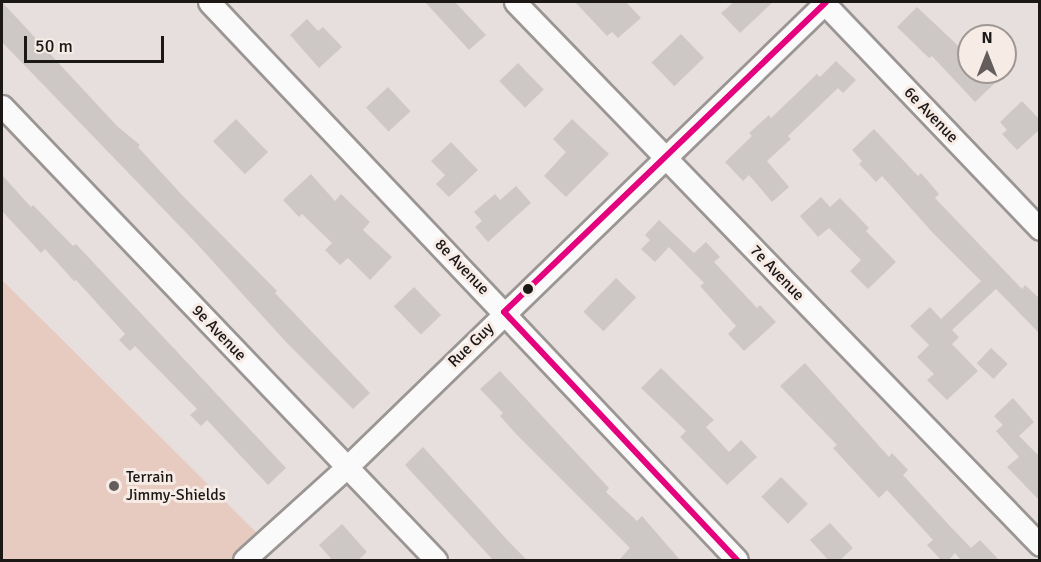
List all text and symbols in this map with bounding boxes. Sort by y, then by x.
scale bar [27,24,166,62]
north arrow [957,24,1017,84]
text: N [981,28,993,48]
text: 50 m [35,35,73,57]
street label: 6e Avenue [900,83,962,147]
street label: 8e Avenue [431,235,493,299]
street label: 7e Avenue [746,241,808,305]
unlabelled marker [522,283,534,295]
street label: 9e Avenue [188,301,250,365]
street label: Rue Guy [444,319,498,371]
place label: Terrain Jimmy-Shields [126,467,226,505]
marker: Terrain Jimmy-Shields [107,479,121,493]

